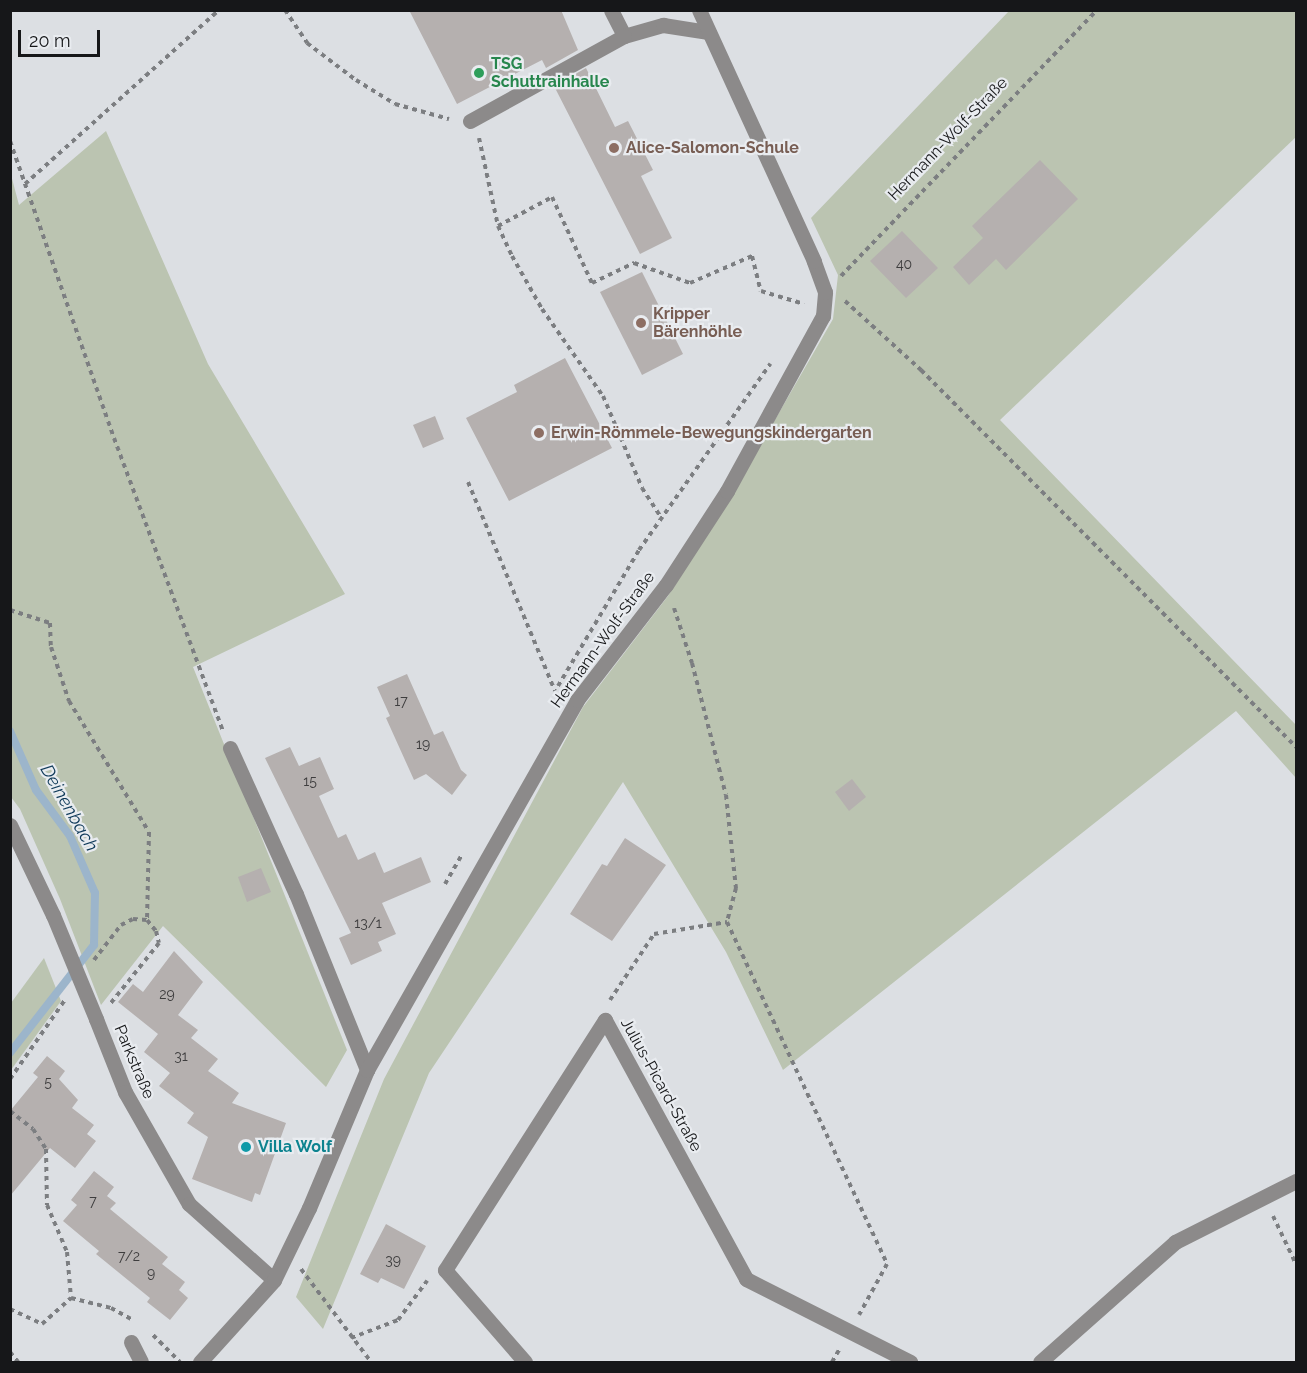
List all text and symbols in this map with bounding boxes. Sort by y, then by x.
scale bar [21,18,104,56]
text: 20 m [29,30,71,51]
place label: TSG Schuttrainhalle [491,54,609,92]
marker: TSG Schuttrainhalle [472,66,486,80]
street label: Hermann-Wolf-Straße [884,74,1012,204]
place label: Alice-Salomon-Schule [626,138,799,158]
marker: Alice-Salomon-Schule [607,141,621,155]
house number: 40 [896,256,912,272]
place label: Kripper Bärenhöhle [653,304,742,342]
marker: Kripper Bärenhöhle [634,316,648,330]
place label: Erwin-Römmele-Bewegungskindergarten [551,423,872,443]
marker: Erwin-Römmele-Bewegungskindergarten [532,426,546,440]
street label: Hermann-Wolf-Straße [547,568,659,712]
house number: 17 [394,693,408,709]
house number: 19 [416,736,430,752]
water label: Deinenbach [35,761,103,855]
house number: 15 [303,773,317,789]
house number: 13/1 [354,915,382,931]
house number: 29 [159,986,175,1002]
street label: Julius-Picard-Straße [616,1015,706,1155]
street label: Parkstraße [110,1022,158,1102]
house number: 31 [174,1048,188,1064]
house number: 5 [44,1074,52,1090]
place label: Villa Wolf [258,1137,332,1157]
marker: Villa Wolf [239,1140,253,1154]
house number: 7 [89,1193,97,1209]
house number: 7/2 [118,1248,140,1264]
house number: 39 [385,1252,401,1268]
house number: 9 [147,1265,155,1281]

